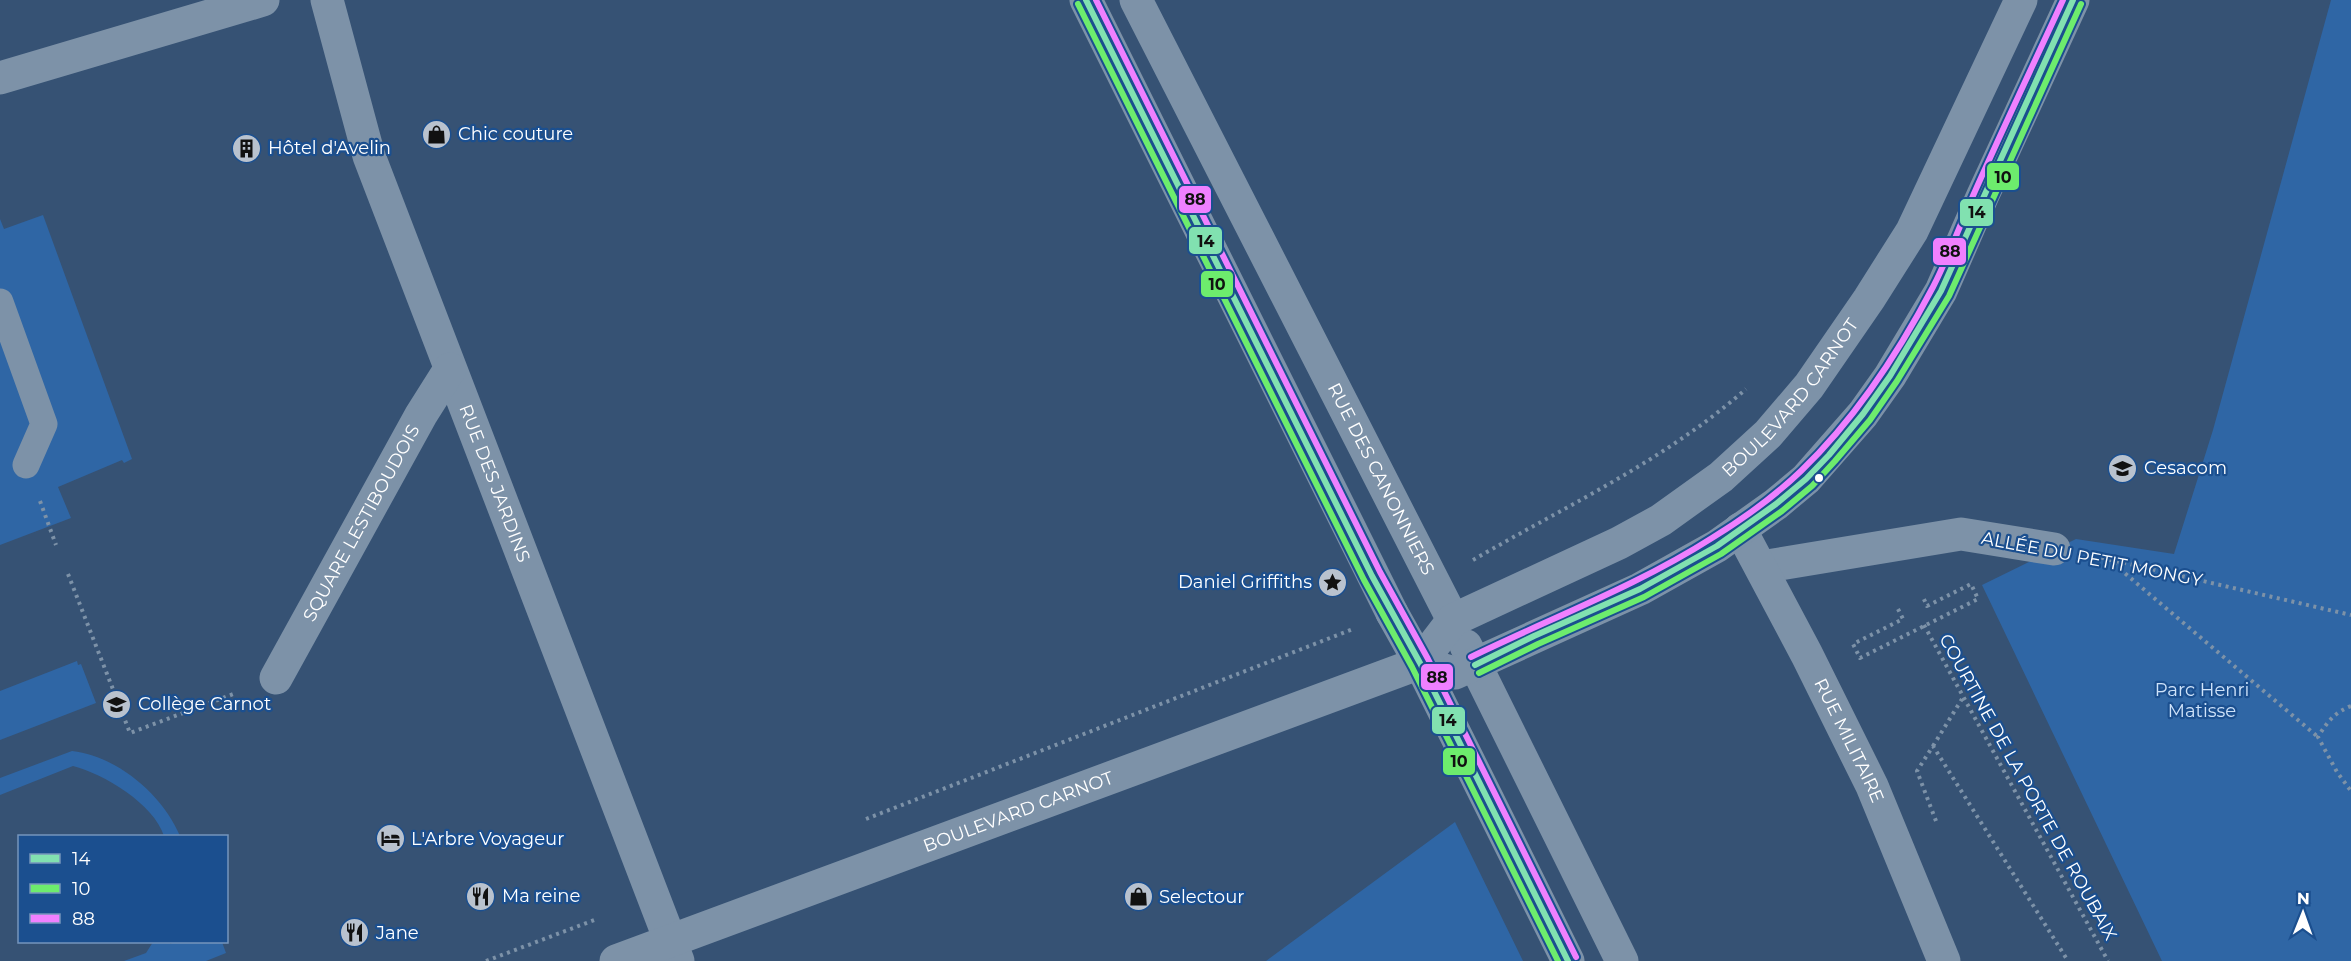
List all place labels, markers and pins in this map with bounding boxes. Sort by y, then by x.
shop icon: Chic couture [421,118,453,150]
place label: Chic couture [458,123,573,145]
building icon: Hôtel d'Avelin [231,132,263,164]
place label: Hôtel d'Avelin [268,137,391,159]
school or university icon: Cesacom [2107,452,2139,484]
place label: Cesacom [2144,457,2227,479]
unlabelled marker [1813,472,1825,484]
place icon: Daniel Griffiths [1317,566,1349,598]
place label: Daniel Griffiths [1178,571,1312,593]
school or university icon: Collège Carnot [101,688,133,720]
place label: Collège Carnot [138,693,271,715]
hotel icon: L'Arbre Voyageur [374,823,406,855]
place label: L'Arbre Voyageur [411,828,564,850]
restaurant icon: Ma reine [465,880,497,912]
shop icon: Selectour [1122,881,1154,913]
place label: Ma reine [502,885,580,907]
place label: Selectour [1159,886,1244,908]
restaurant icon: Jane [339,917,371,949]
place label: Jane [375,922,419,944]

